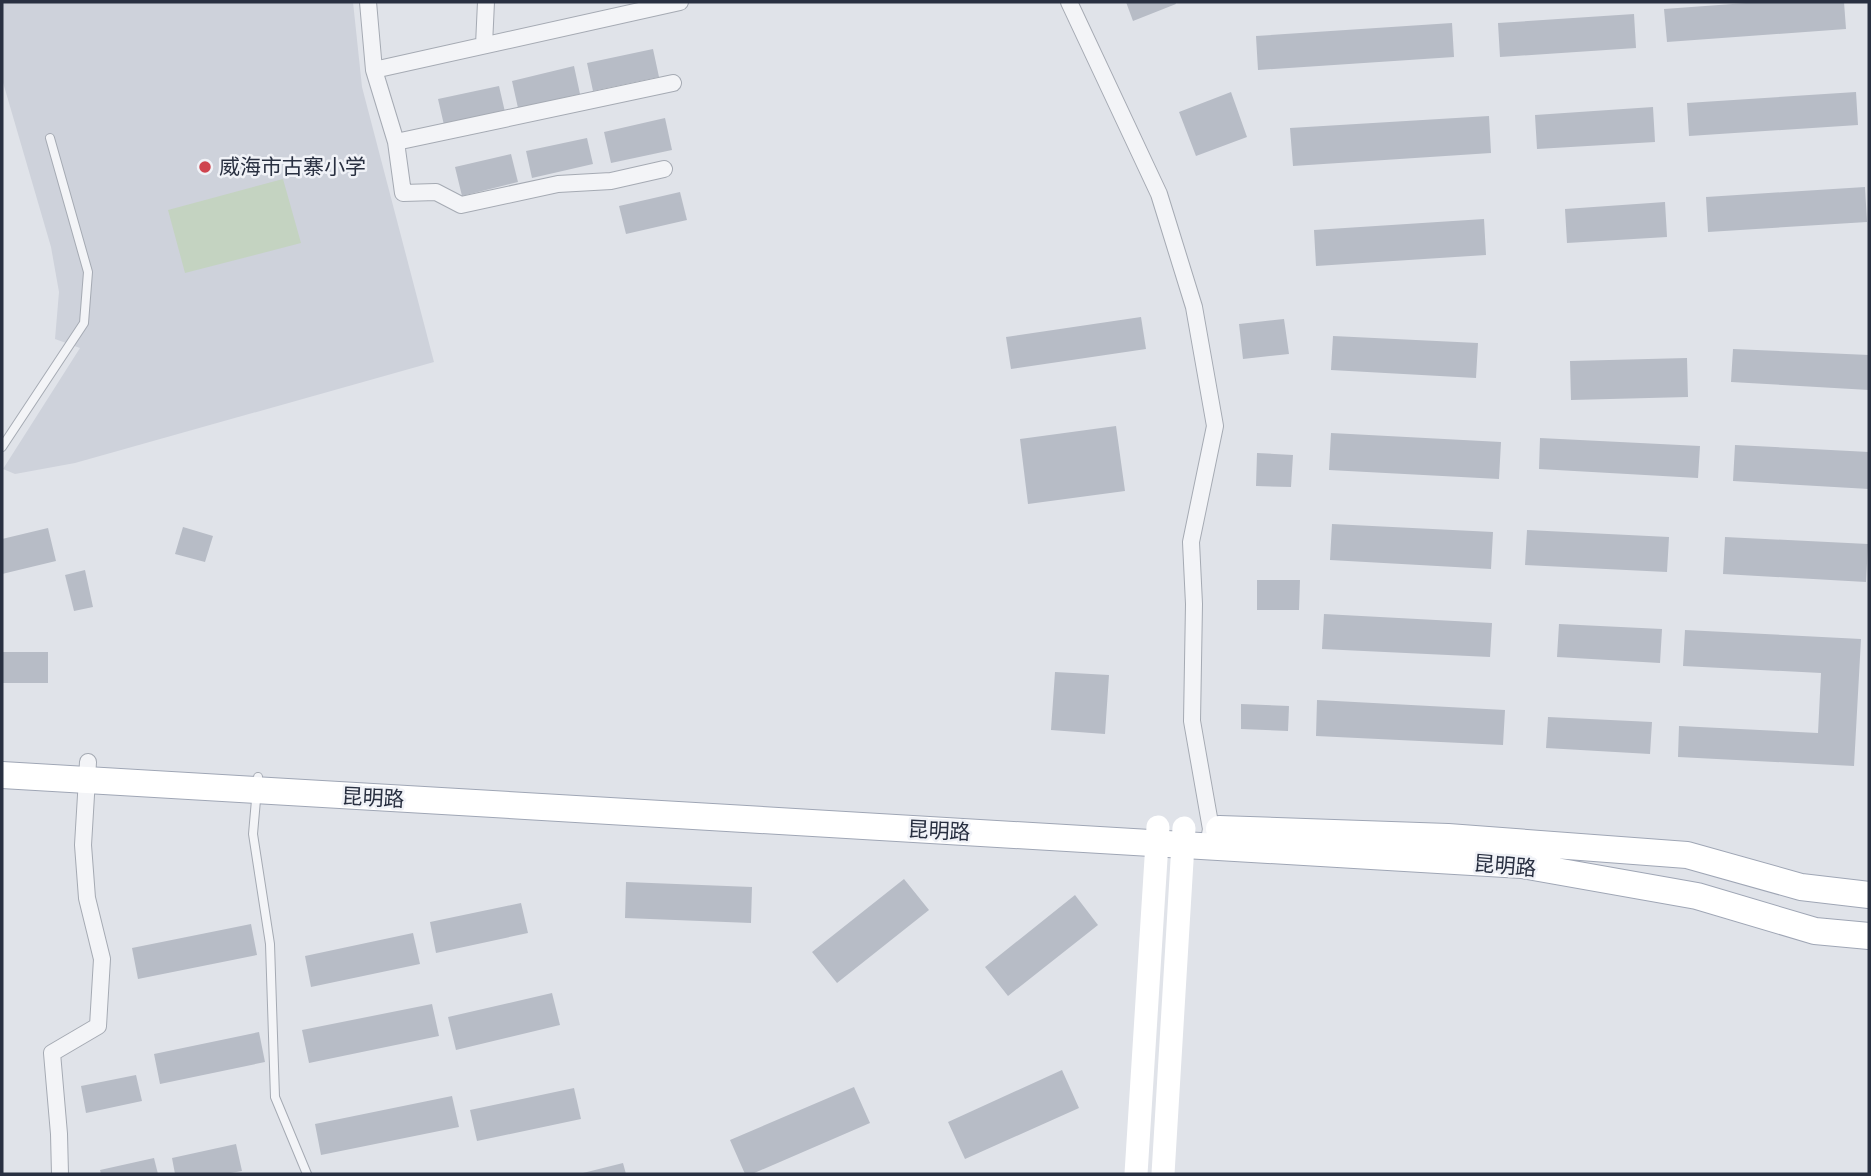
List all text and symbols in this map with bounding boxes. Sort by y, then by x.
place label: 威海市古寨小学 [219,155,366,178]
marker: 威海市古寨小学 [197,159,213,175]
street label: 昆明路 [341,784,405,811]
street label: 昆明路 [907,817,971,844]
street label: 昆明路 [1473,851,1537,880]

